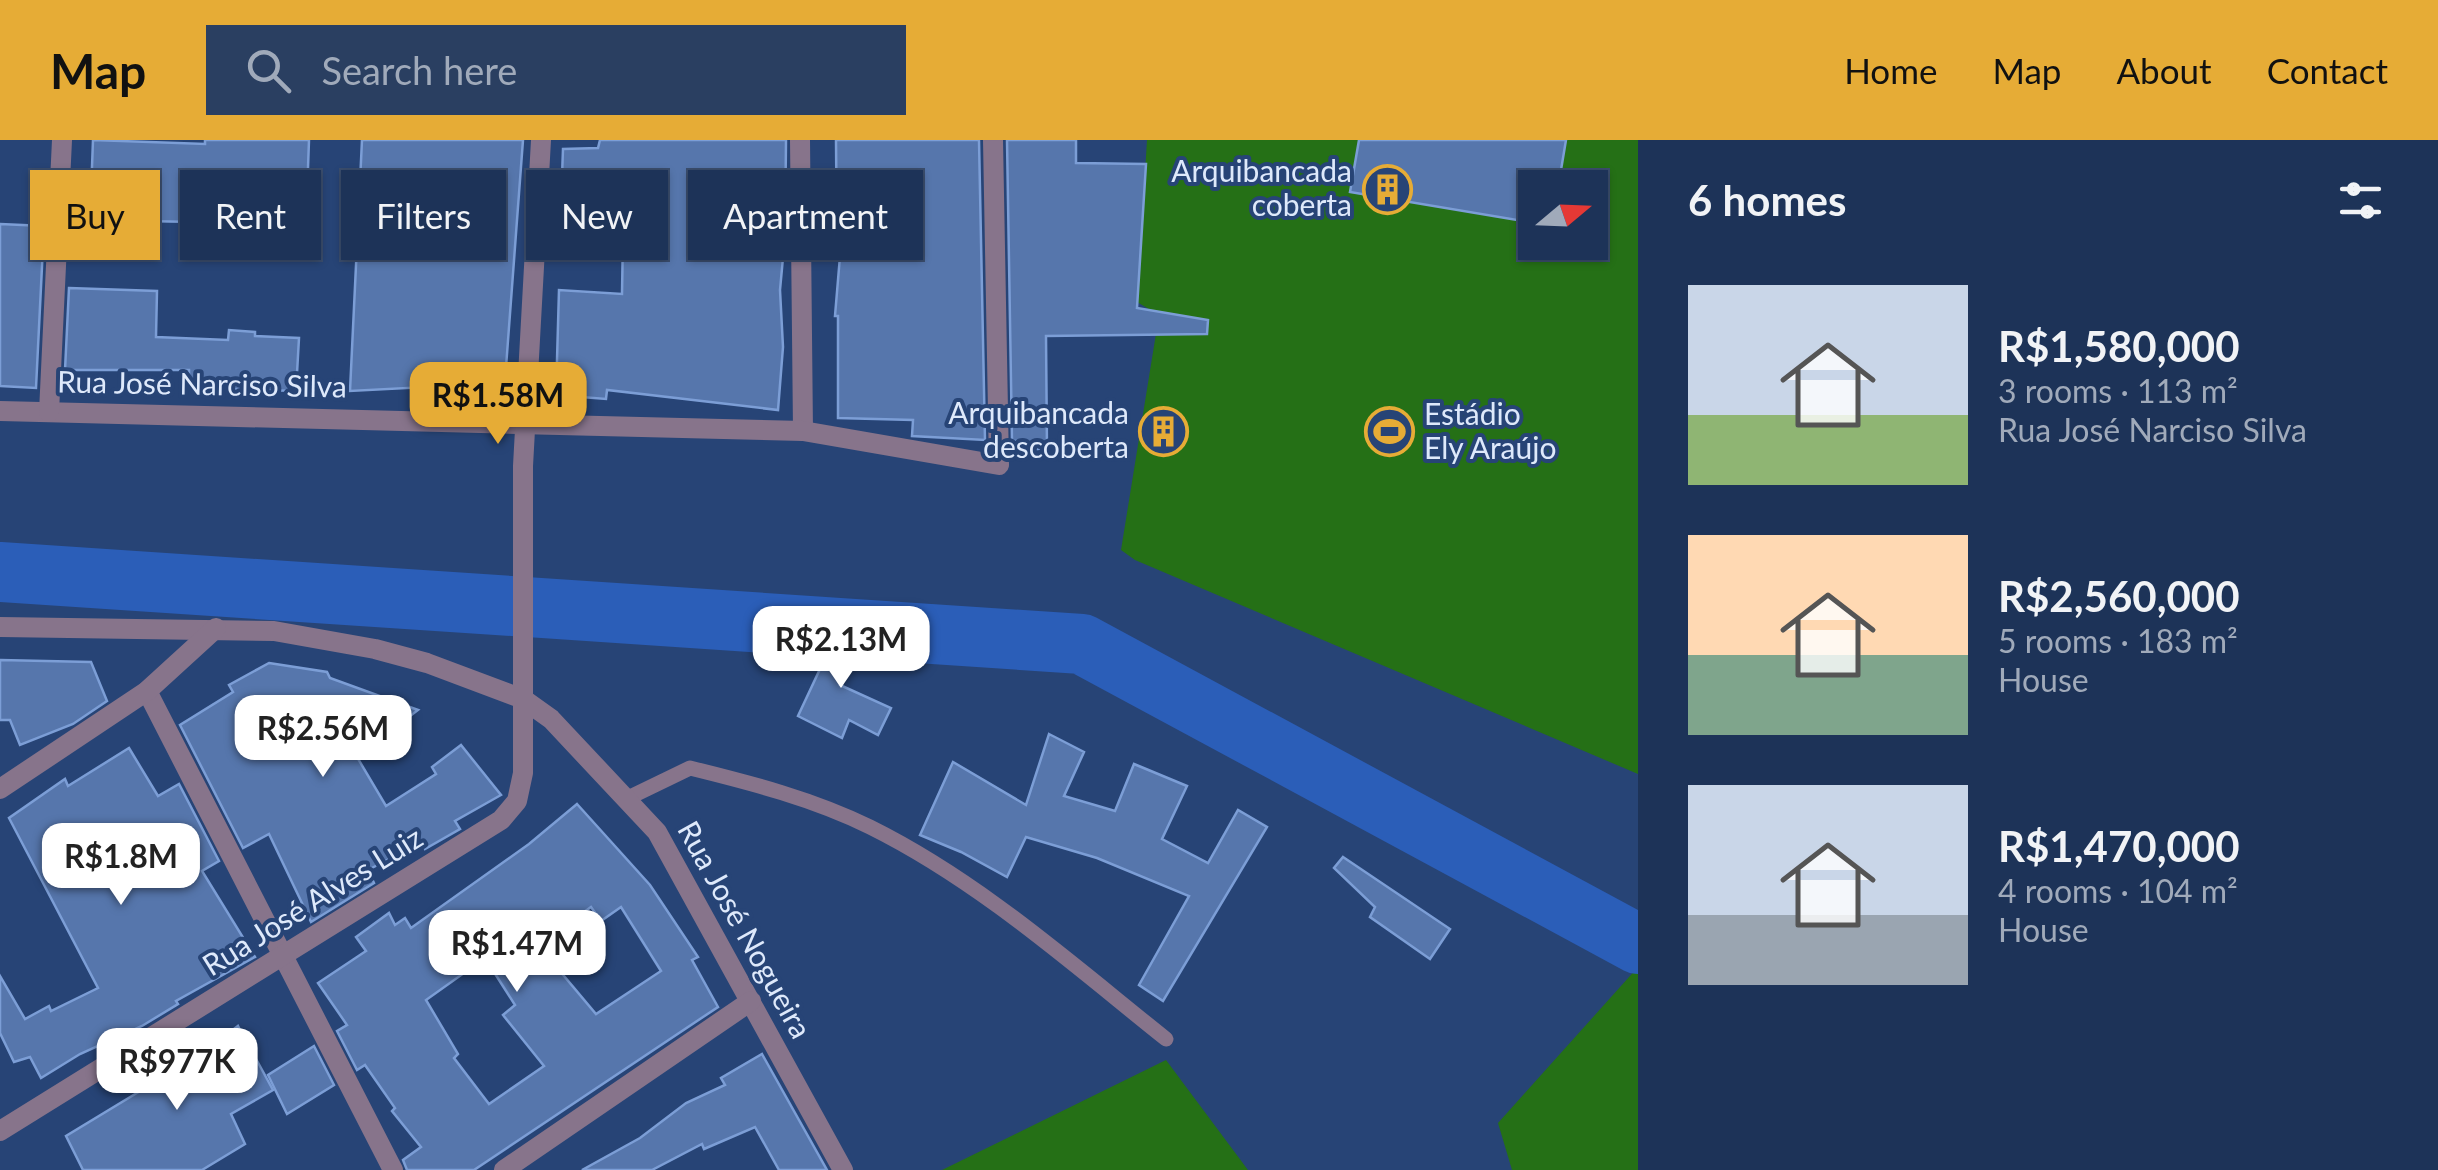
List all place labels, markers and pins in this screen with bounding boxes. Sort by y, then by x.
place label: Arquibancada coberta [1171,152,1352,222]
building icon: Arquibancada coberta [1361,163,1413,215]
pin: R$1.58M [406,362,590,447]
place label: Arquibancada descoberta [948,394,1129,464]
place label: Estádio Ely Araújo [1424,395,1556,465]
building icon: Arquibancada descoberta [1138,405,1190,457]
sports icon: Estádio Ely Araújo [1363,406,1415,458]
pin: R$2.13M [749,606,933,691]
pin: R$2.56M [231,695,415,780]
pin: R$1.8M [40,823,202,908]
pin: R$1.47M [425,910,609,995]
pin: R$977K [96,1028,258,1113]

